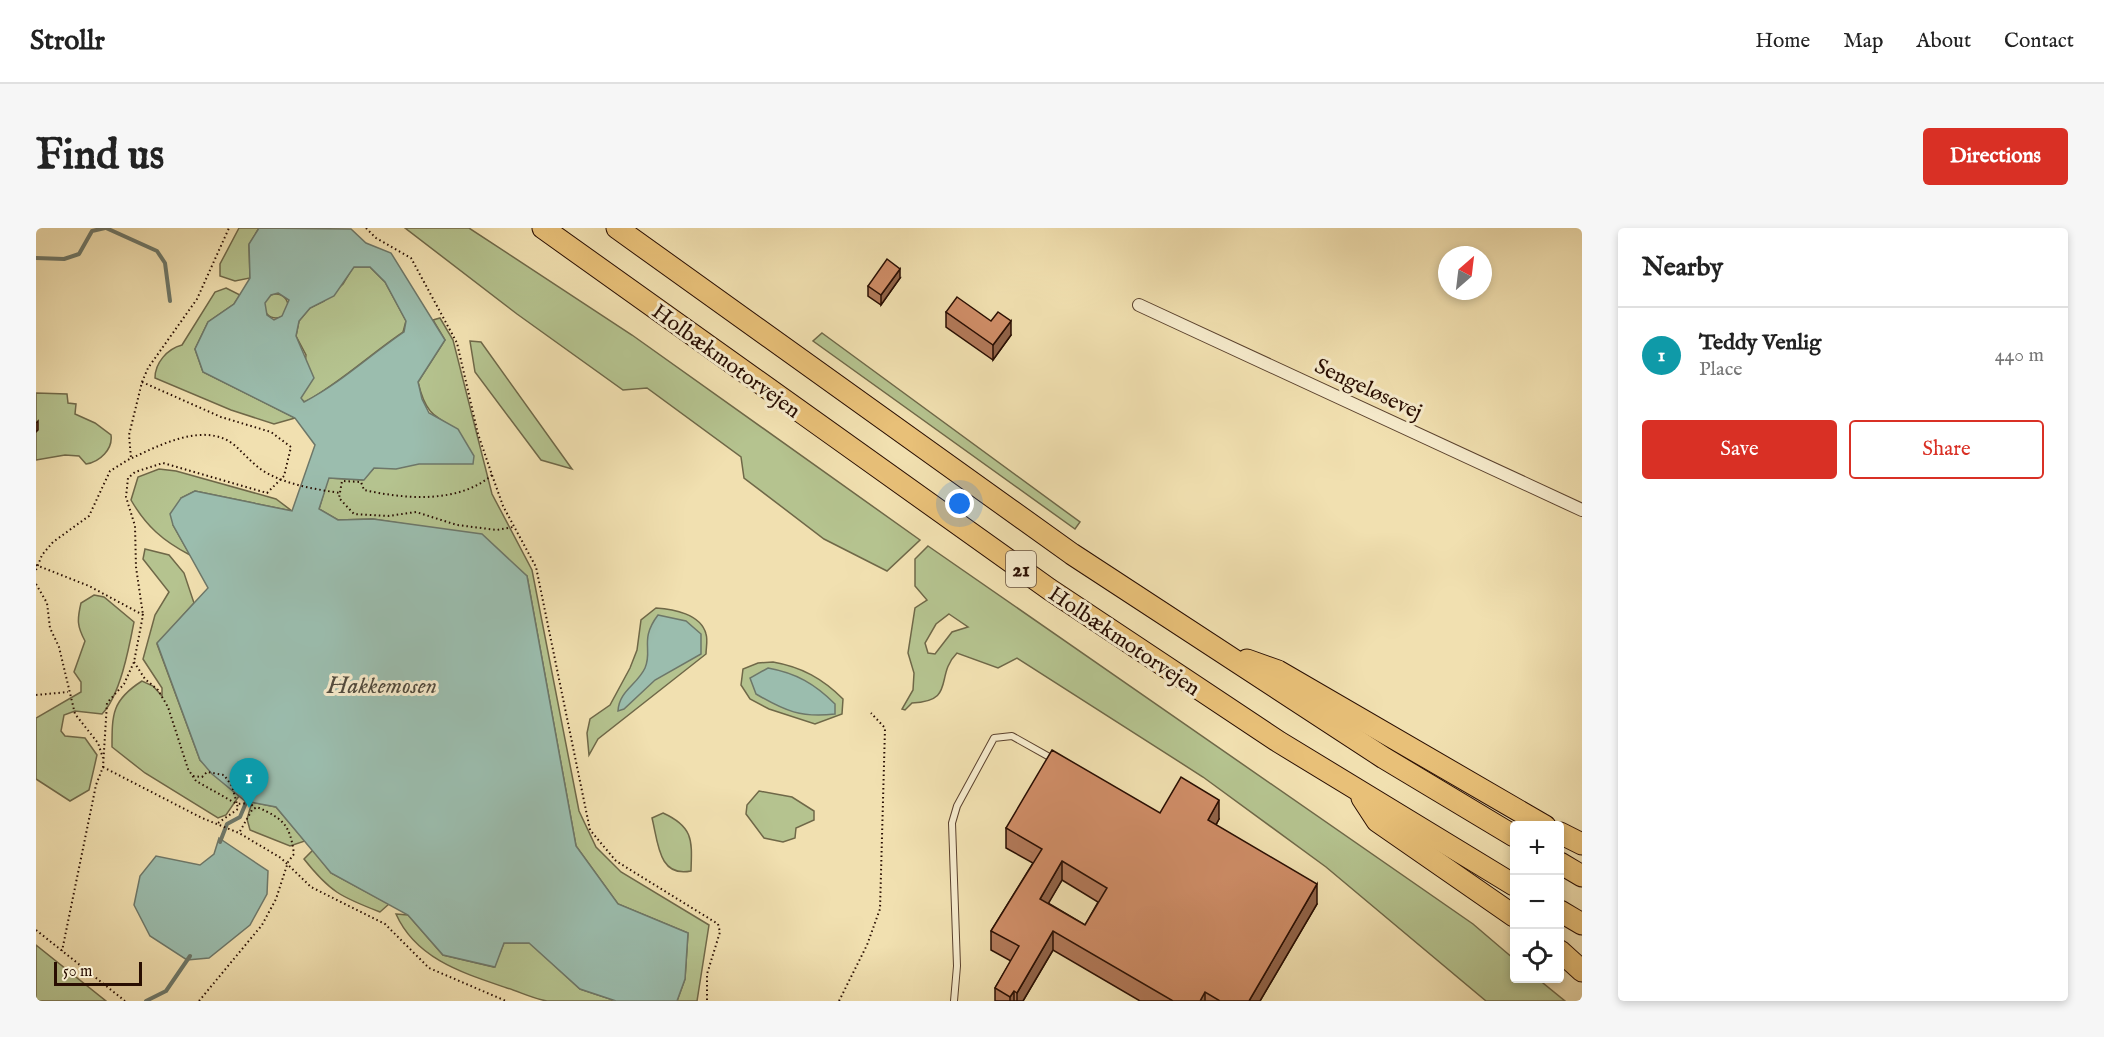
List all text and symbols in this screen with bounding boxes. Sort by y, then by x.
text: Strollr [30,24,105,59]
text: Home [1755,28,1810,55]
text: Map [1843,28,1883,55]
text: About [1916,28,1971,55]
text: Contact [2004,28,2074,55]
button: Directions [1923,128,2068,185]
text: Find us [36,130,164,183]
north arrow [1438,246,1492,300]
text: Nearby [1642,251,1723,284]
street label: Holbækmotorvejen [646,298,806,425]
text: Teddy Venlig [1699,329,1821,357]
text: 1 [1658,343,1665,368]
text: 440 m [1995,343,2044,368]
street label: Sengeløsevej [1310,353,1427,427]
text: Place [1699,357,1742,382]
button: Save [1642,420,1837,479]
button: Share [1849,420,2044,479]
your location [945,489,974,518]
road number: 21 [1006,551,1036,587]
street label: Holbækmotorvejen [1043,580,1205,703]
water label: Hakkemosen [326,671,437,702]
pin: 1 [230,758,268,808]
map controls [1510,821,1564,983]
button: + [1510,821,1564,875]
button: − [1510,875,1564,929]
button: locate [1510,929,1564,983]
scale bar [54,959,142,986]
text: 50 m [63,962,92,982]

